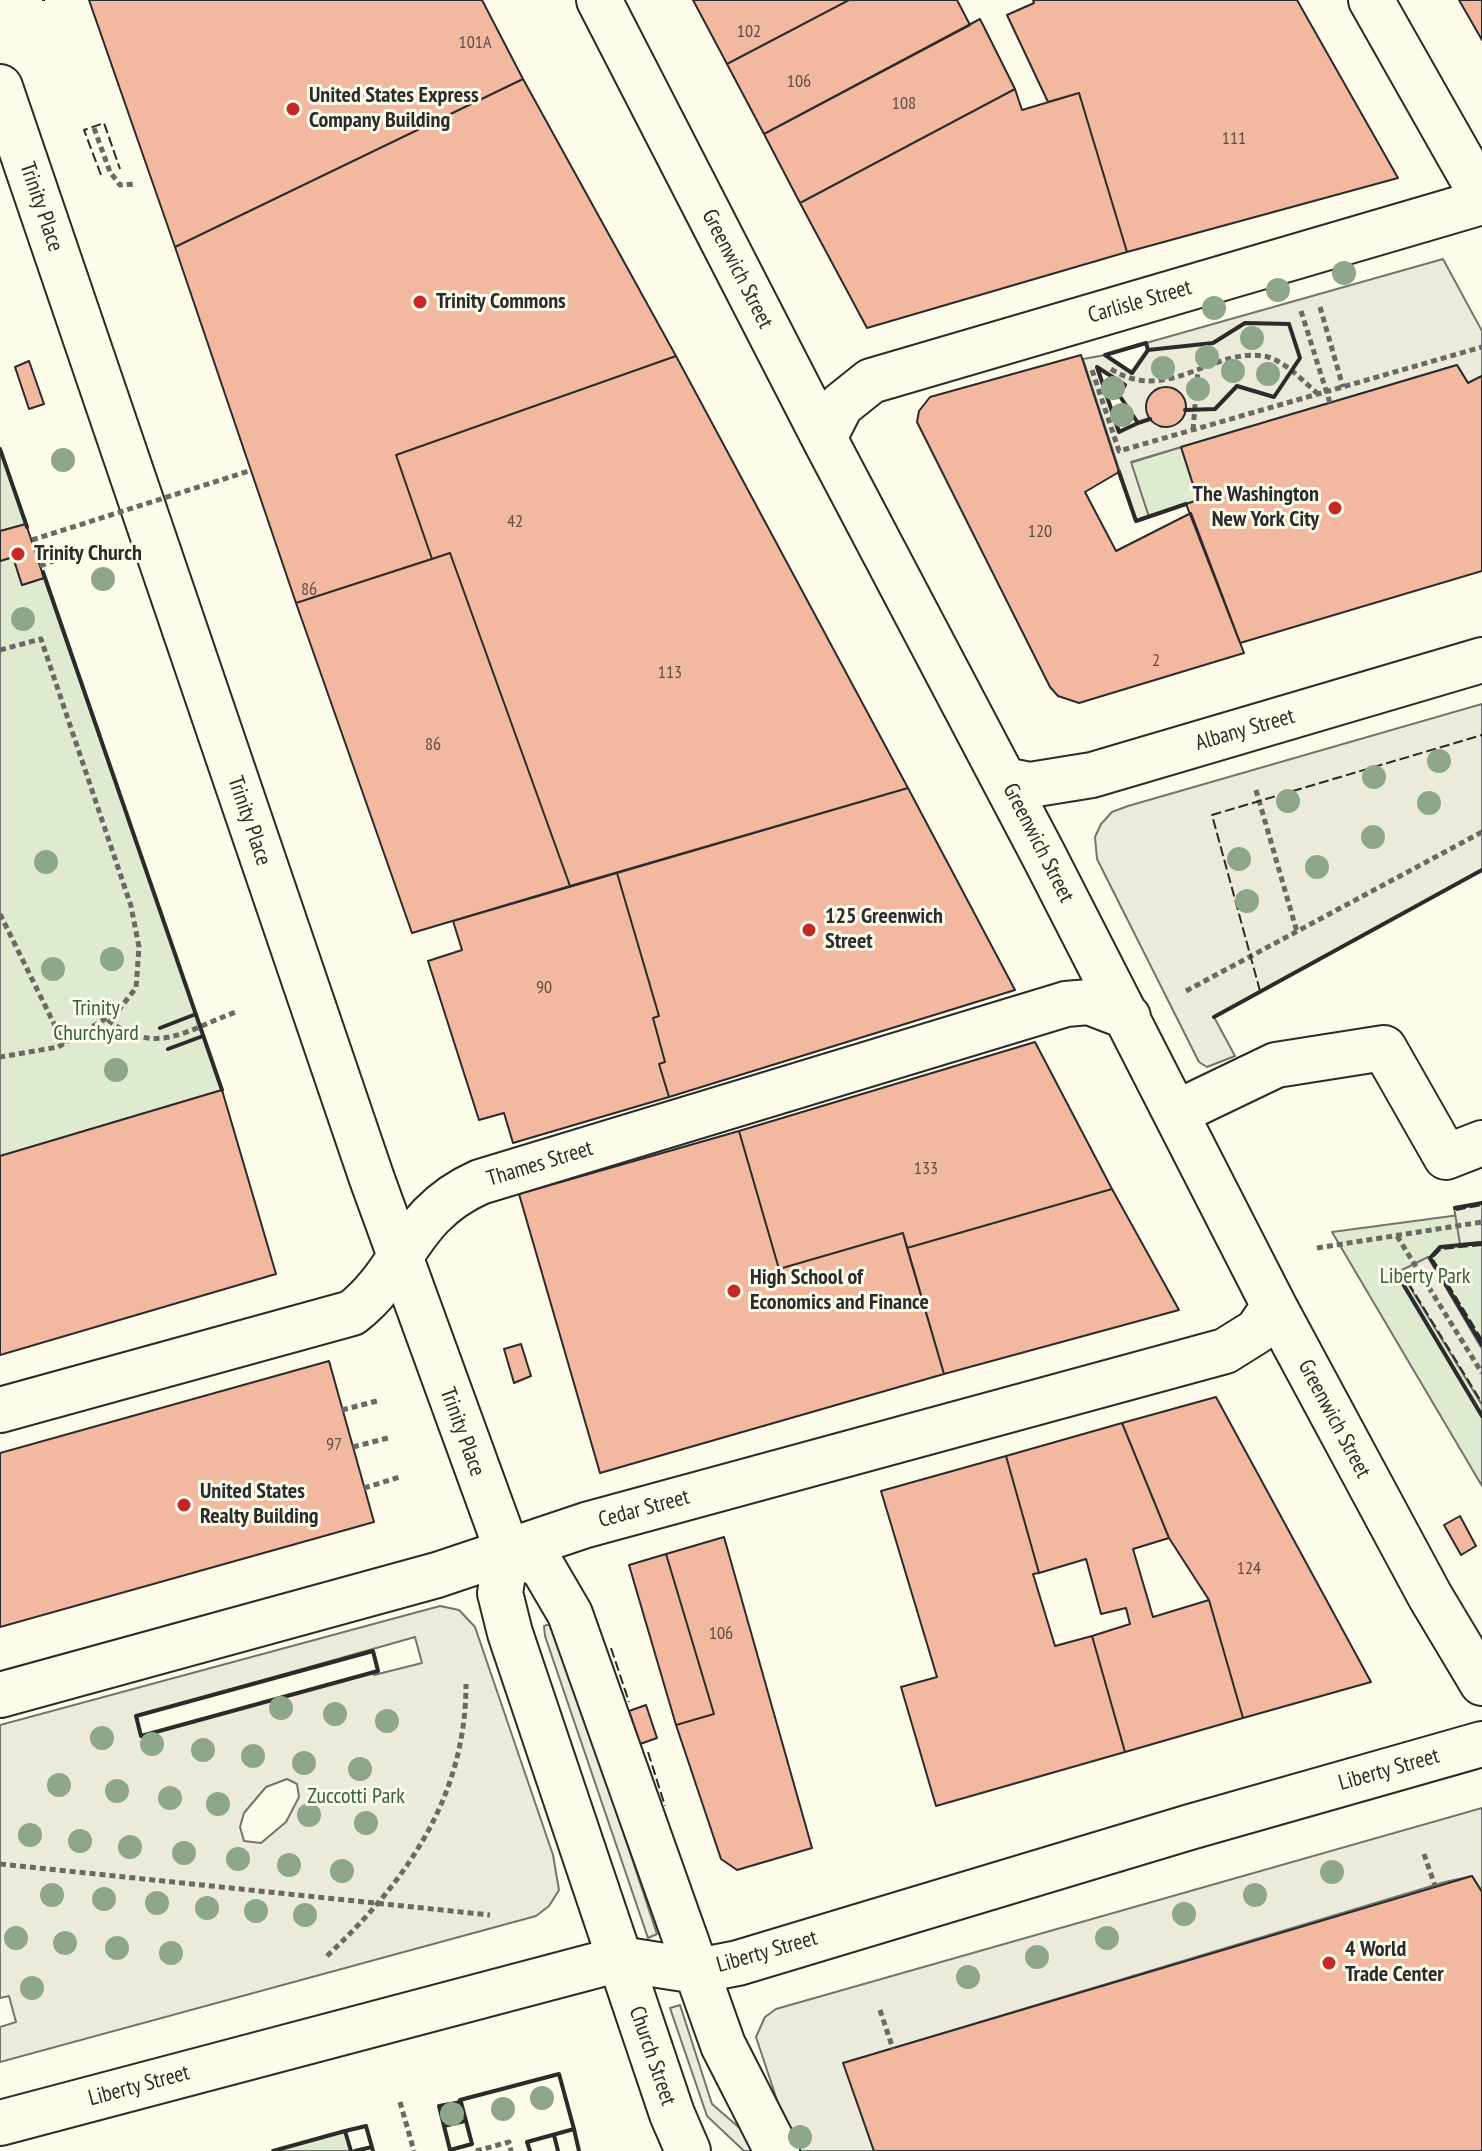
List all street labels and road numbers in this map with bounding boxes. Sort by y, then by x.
street label: Trinity Place [13,159,69,255]
street label: Greenwich Street [696,205,778,333]
street label: Carlisle Street [1085,275,1195,329]
street label: Albany Street [1192,703,1298,757]
street label: Trinity Place [221,773,277,869]
street label: Greenwich Street [997,779,1079,907]
street label: Thames Street [484,1135,596,1193]
street label: Greenwich Street [1292,1355,1376,1483]
street label: Trinity Place [434,1384,490,1480]
street label: Cedar Street [596,1484,692,1534]
street label: Liberty Street [1336,1743,1442,1797]
street label: Liberty Street [714,1925,820,1979]
street label: Church Street [623,2003,681,2109]
street label: Liberty Street [86,2060,192,2112]

